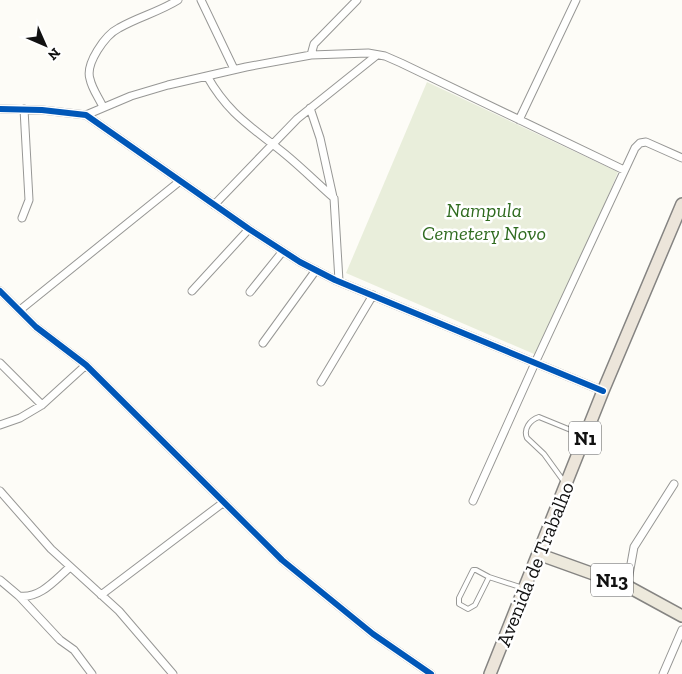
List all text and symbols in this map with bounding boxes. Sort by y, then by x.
north arrow [20,20,70,70]
text: N [44,44,64,64]
park label: Nampula Cemetery Novo [422,198,546,245]
road number: N1 [569,422,601,454]
street label: Avenida de Trabalho [491,478,579,650]
road number: N13 [591,564,633,596]

